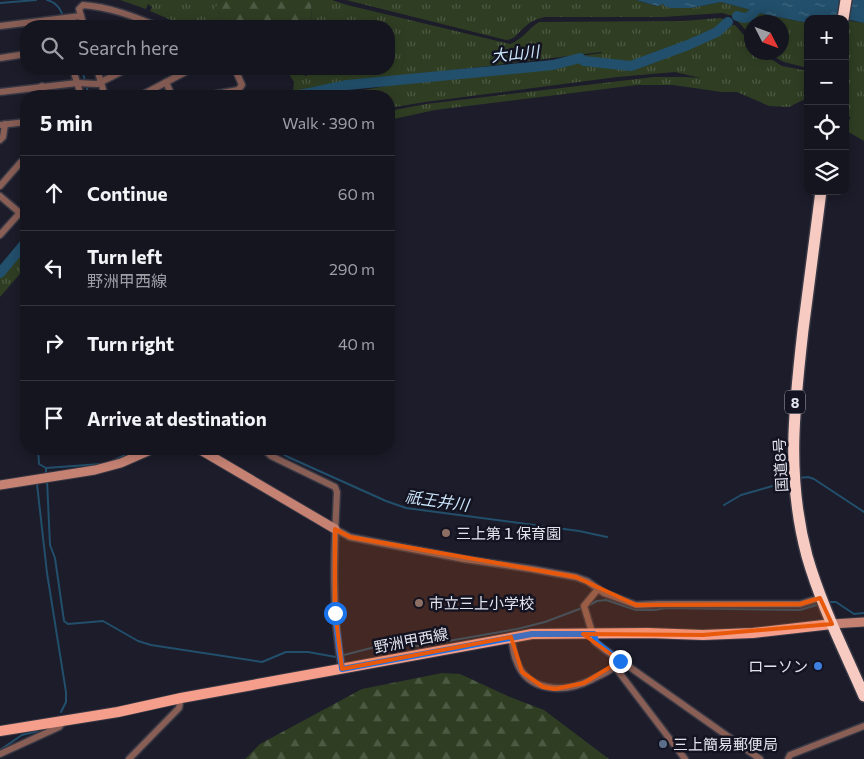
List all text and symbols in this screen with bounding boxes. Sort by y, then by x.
north arrow [744,15,789,60]
map controls [804,15,849,195]
button: + [804,15,849,60]
search box [20,20,395,75]
icon: search [38,34,66,62]
text: Search here [78,36,178,59]
water label: 大山川 [490,41,542,65]
button: − [804,60,849,105]
button: locate [804,105,849,150]
text: 5 min [40,110,93,135]
text: Walk · 390 m [282,113,375,132]
button: layers [804,150,849,195]
icon: ahead [40,179,68,207]
text: Continue [87,182,167,205]
text: 60 m [338,184,375,203]
text: Turn left [87,245,162,268]
icon: left [40,254,68,282]
text: 290 m [329,259,375,278]
text: 野洲甲西線 [87,271,167,290]
icon: right [40,329,68,357]
text: Turn right [87,332,174,355]
text: 40 m [338,334,375,353]
road number: 8 [785,391,805,414]
icon: arrive [40,404,68,432]
text: Arrive at destination [87,407,267,430]
street label: 国道8号 [770,438,790,492]
water label: 祇王井川 [404,486,472,514]
place label: 三上第１保育園 [456,524,561,542]
marker: 三上第１保育園 [440,527,452,539]
place label: 市立三上小学校 [429,594,534,612]
marker: 市立三上小学校 [413,597,425,609]
route start [324,602,347,625]
street label: 野洲甲西線 [372,624,450,656]
route end [609,650,632,673]
place label: ローソン [748,657,808,675]
marker: ローソン [812,660,824,672]
place label: 三上簡易郵便局 [673,735,778,753]
marker: 三上簡易郵便局 [657,738,669,750]

